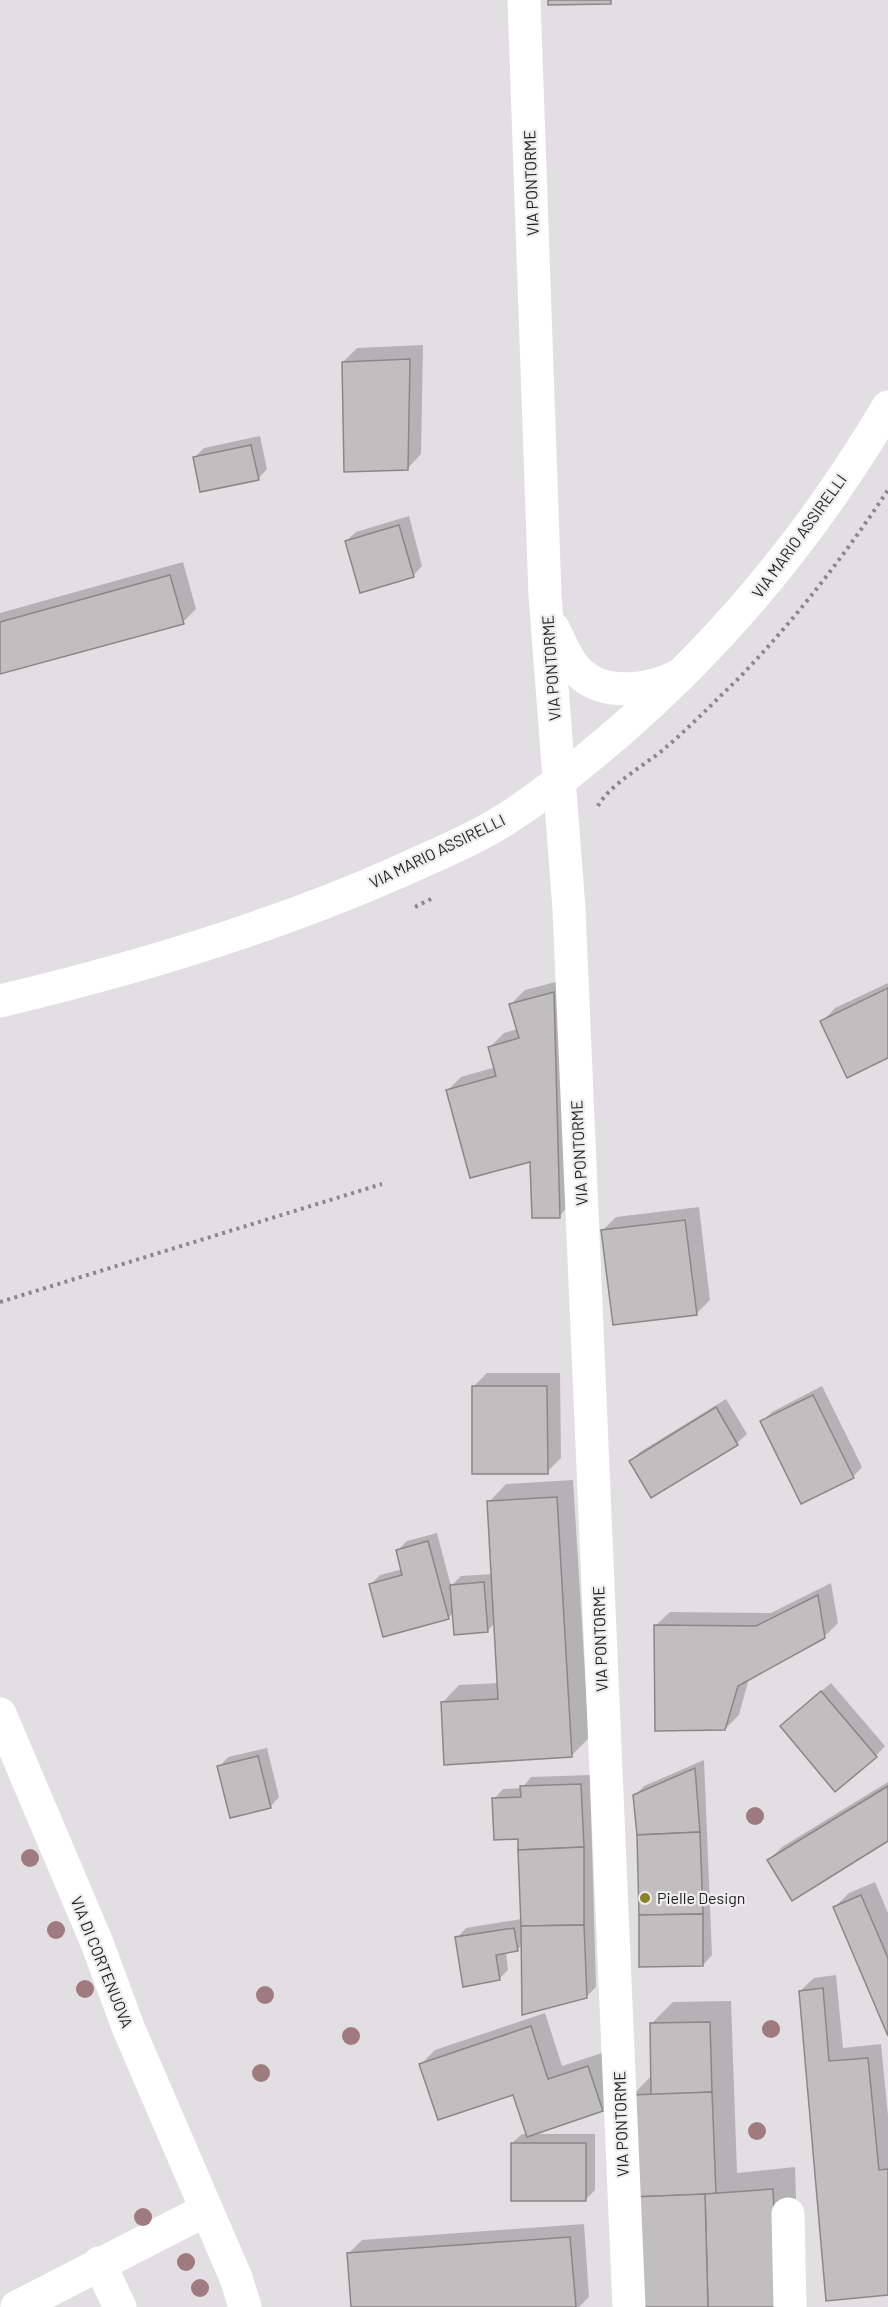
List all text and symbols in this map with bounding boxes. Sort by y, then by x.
street label: VIA PONTORME [519,130,542,236]
street label: VIA MARIO ASSIRELLI [747,470,850,601]
street label: VIA PONTORME [537,615,564,722]
street label: VIA MARIO ASSIRELLI [366,809,508,892]
street label: VIA PONTORME [566,1100,591,1206]
street label: VIA PONTORME [588,1586,611,1692]
place label: Pielle Design [657,1888,745,1907]
marker: Pielle Design [638,1891,652,1905]
street label: VIA DI CORTENUOVA [67,1893,138,2031]
street label: VIA PONTORME [609,2071,632,2177]

